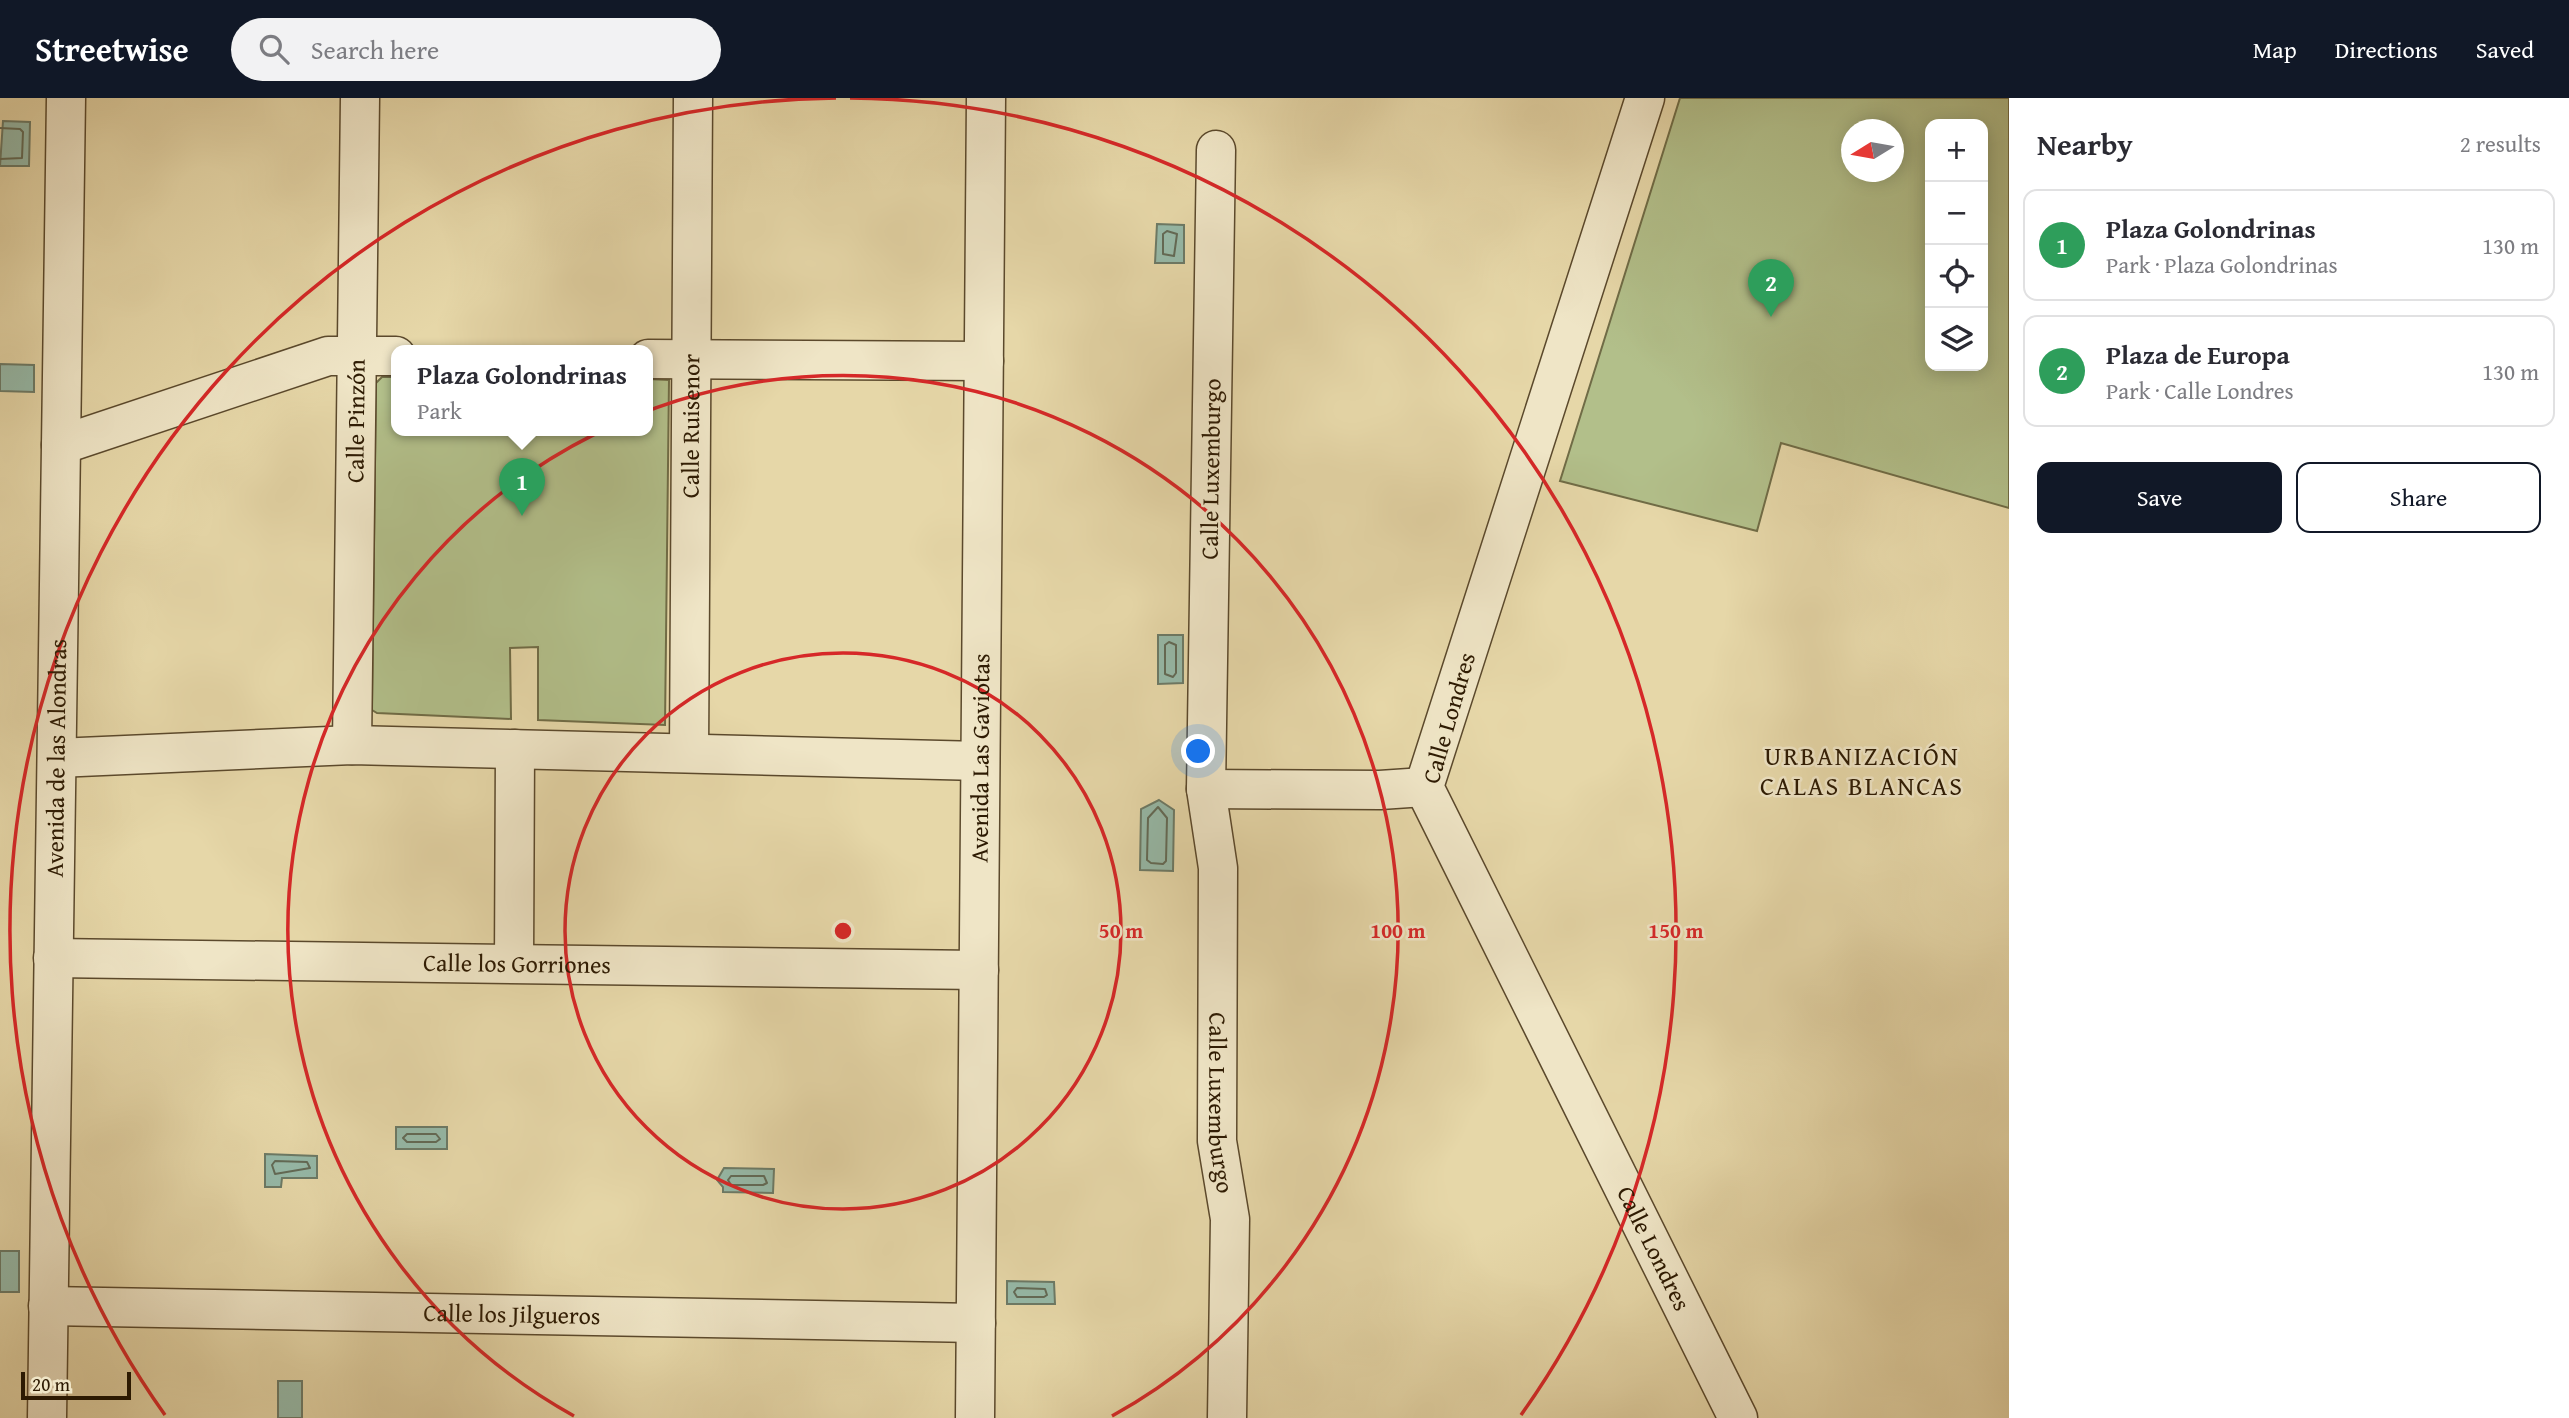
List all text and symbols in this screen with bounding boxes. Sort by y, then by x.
search box [231,18,721,81]
text: Streetwise [35,25,189,73]
icon: search [255,30,293,68]
text: Search here [311,30,439,69]
text: Map [2253,32,2297,67]
text: Directions [2335,32,2438,67]
text: Saved [2476,32,2534,67]
north arrow [1841,119,1904,182]
map controls [1925,119,1988,371]
button: + [1925,119,1988,182]
text: Nearby [2037,122,2133,166]
text: 2 results [2460,127,2541,160]
button: − [1925,182,1988,245]
text: Plaza Golondrinas [2106,209,2316,248]
text: 1 [2056,229,2068,262]
text: 130 m [2482,229,2539,262]
button: locate [1925,245,1988,308]
text: Park · Plaza Golondrinas [2106,248,2338,281]
pin: 2 [1748,259,1794,317]
button: layers [1925,308,1988,371]
text: Plaza de Europa [2106,335,2290,374]
popup [391,345,653,436]
street label: Calle Ruisenor [673,354,708,498]
text: Plaza Golondrinas [417,355,627,394]
text: 2 [2056,355,2068,388]
text: 130 m [2482,355,2539,388]
street label: Calle Pinzón [337,358,374,483]
text: Park · Calle Londres [2106,374,2294,407]
street label: Calle Luxemburgo [1191,378,1230,560]
text: Park [417,394,462,427]
pin: 1 [499,458,545,516]
button: Save [2037,462,2282,533]
button: Share [2296,462,2541,533]
street label: Avenida de las Alondras [37,639,75,878]
street label: Calle Londres [1413,648,1484,788]
street label: Avenida Las Gaviotas [962,653,998,863]
your location [1181,734,1215,768]
district label: URBANIZACIÓN CALAS BLANCAS [1760,736,1964,805]
text: 50 m [1099,915,1143,946]
text: 100 m [1370,915,1426,946]
text: 150 m [1648,915,1704,946]
centre of rings [831,919,855,943]
street label: Calle los Gorriones [423,945,611,982]
street label: Calle Luxemburgo [1200,1012,1243,1196]
street label: Calle Londres [1608,1180,1700,1316]
street label: Calle los Jilgueros [423,1295,601,1333]
scale bar [21,1369,131,1401]
text: 20 m [32,1370,70,1398]

